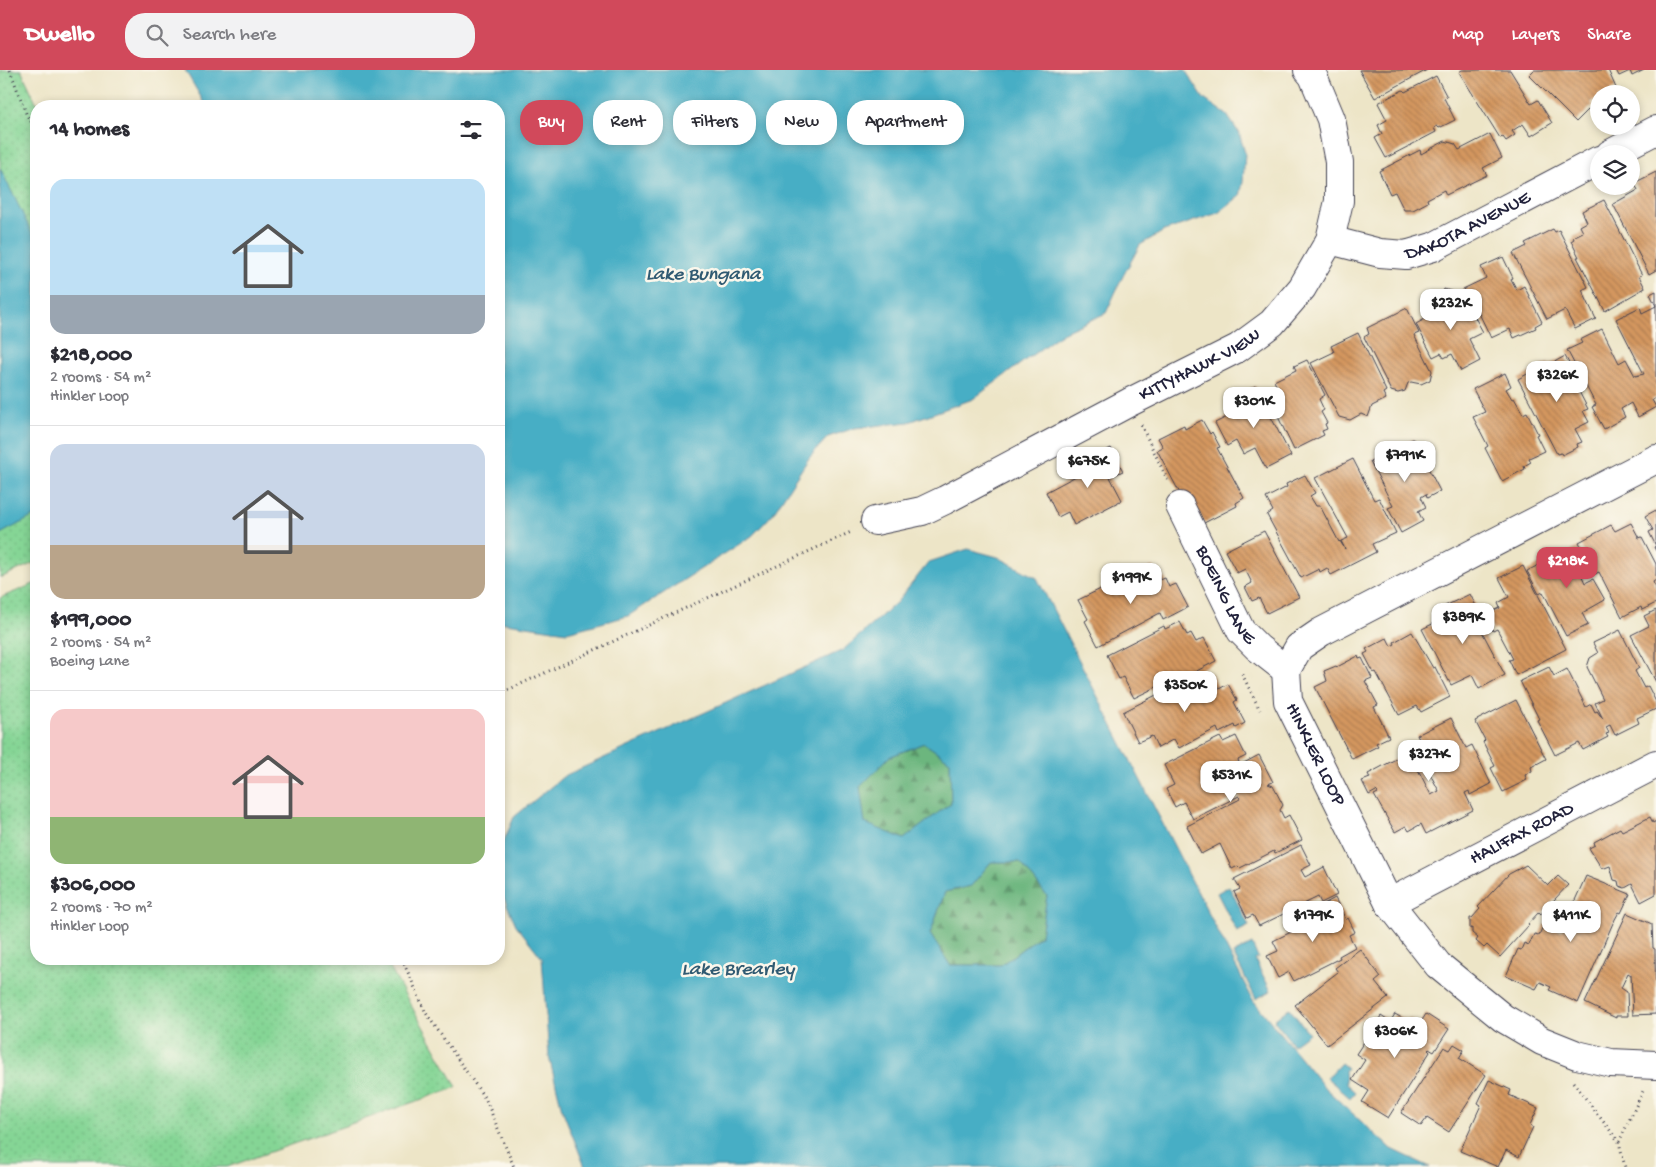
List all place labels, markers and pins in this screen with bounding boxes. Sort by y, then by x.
pin: $232K [1416,288,1486,331]
pin: $326K [1522,360,1592,403]
pin: $301K [1219,386,1289,429]
pin: $791K [1370,440,1440,483]
pin: $675K [1053,446,1123,489]
pin: $218K [1532,546,1602,589]
pin: $199K [1096,562,1166,605]
pin: $389K [1428,602,1498,645]
pin: $350K [1150,670,1220,713]
pin: $327K [1394,740,1464,782]
pin: $531K [1196,760,1266,803]
pin: $179K [1278,900,1348,943]
pin: $411K [1536,900,1606,943]
pin: $306K [1360,1016,1430,1059]

